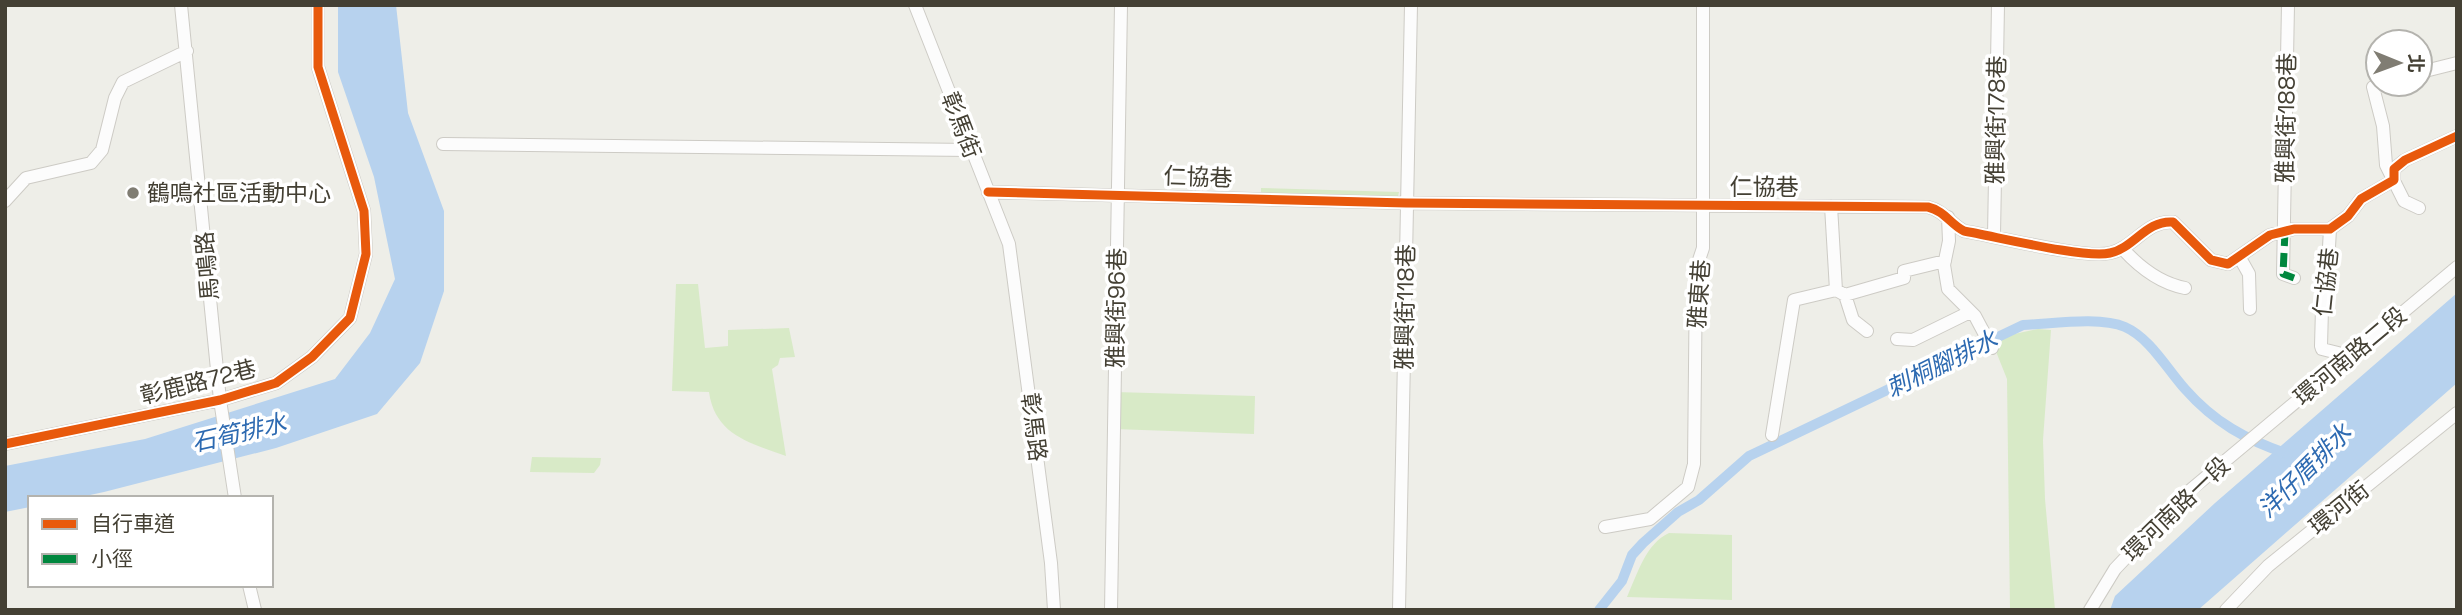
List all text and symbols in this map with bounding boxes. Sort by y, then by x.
north arrow [2364,28,2434,98]
street label: 雅興街188巷 [2270,53,2302,183]
text: 北 [2403,54,2428,73]
street label: 雅興街178巷 [1980,55,2012,185]
street label: 彰馬街 [935,87,987,163]
street label: 仁協巷 [1163,161,1233,193]
street label: 仁協巷 [1730,172,1799,202]
place label: 鶴鳴社區活動中心 [147,178,331,208]
marker: 鶴鳴社區活動中心 [125,185,141,201]
street label: 馬鳴路 [189,230,225,302]
street label: 雅興街118巷 [1389,244,1421,370]
street label: 仁協巷 [2307,246,2345,318]
street label: 雅興街96巷 [1100,248,1132,368]
street label: 雅東巷 [1682,259,1716,329]
street label: 環河南路二段 [2288,300,2412,412]
water label: 刺桐腳排水 [1881,323,2003,404]
street label: 彰鹿路72巷 [137,353,259,411]
street label: 彰馬路 [1015,391,1053,463]
water label: 石筍排水 [189,406,290,458]
water label: 洋仔厝排水 [2251,417,2359,524]
street label: 環河南路一段 [2116,450,2236,568]
street label: 環河街 [2303,475,2375,541]
legend [28,496,273,587]
text: 自行車道 [91,510,175,537]
text: 小徑 [91,545,133,572]

